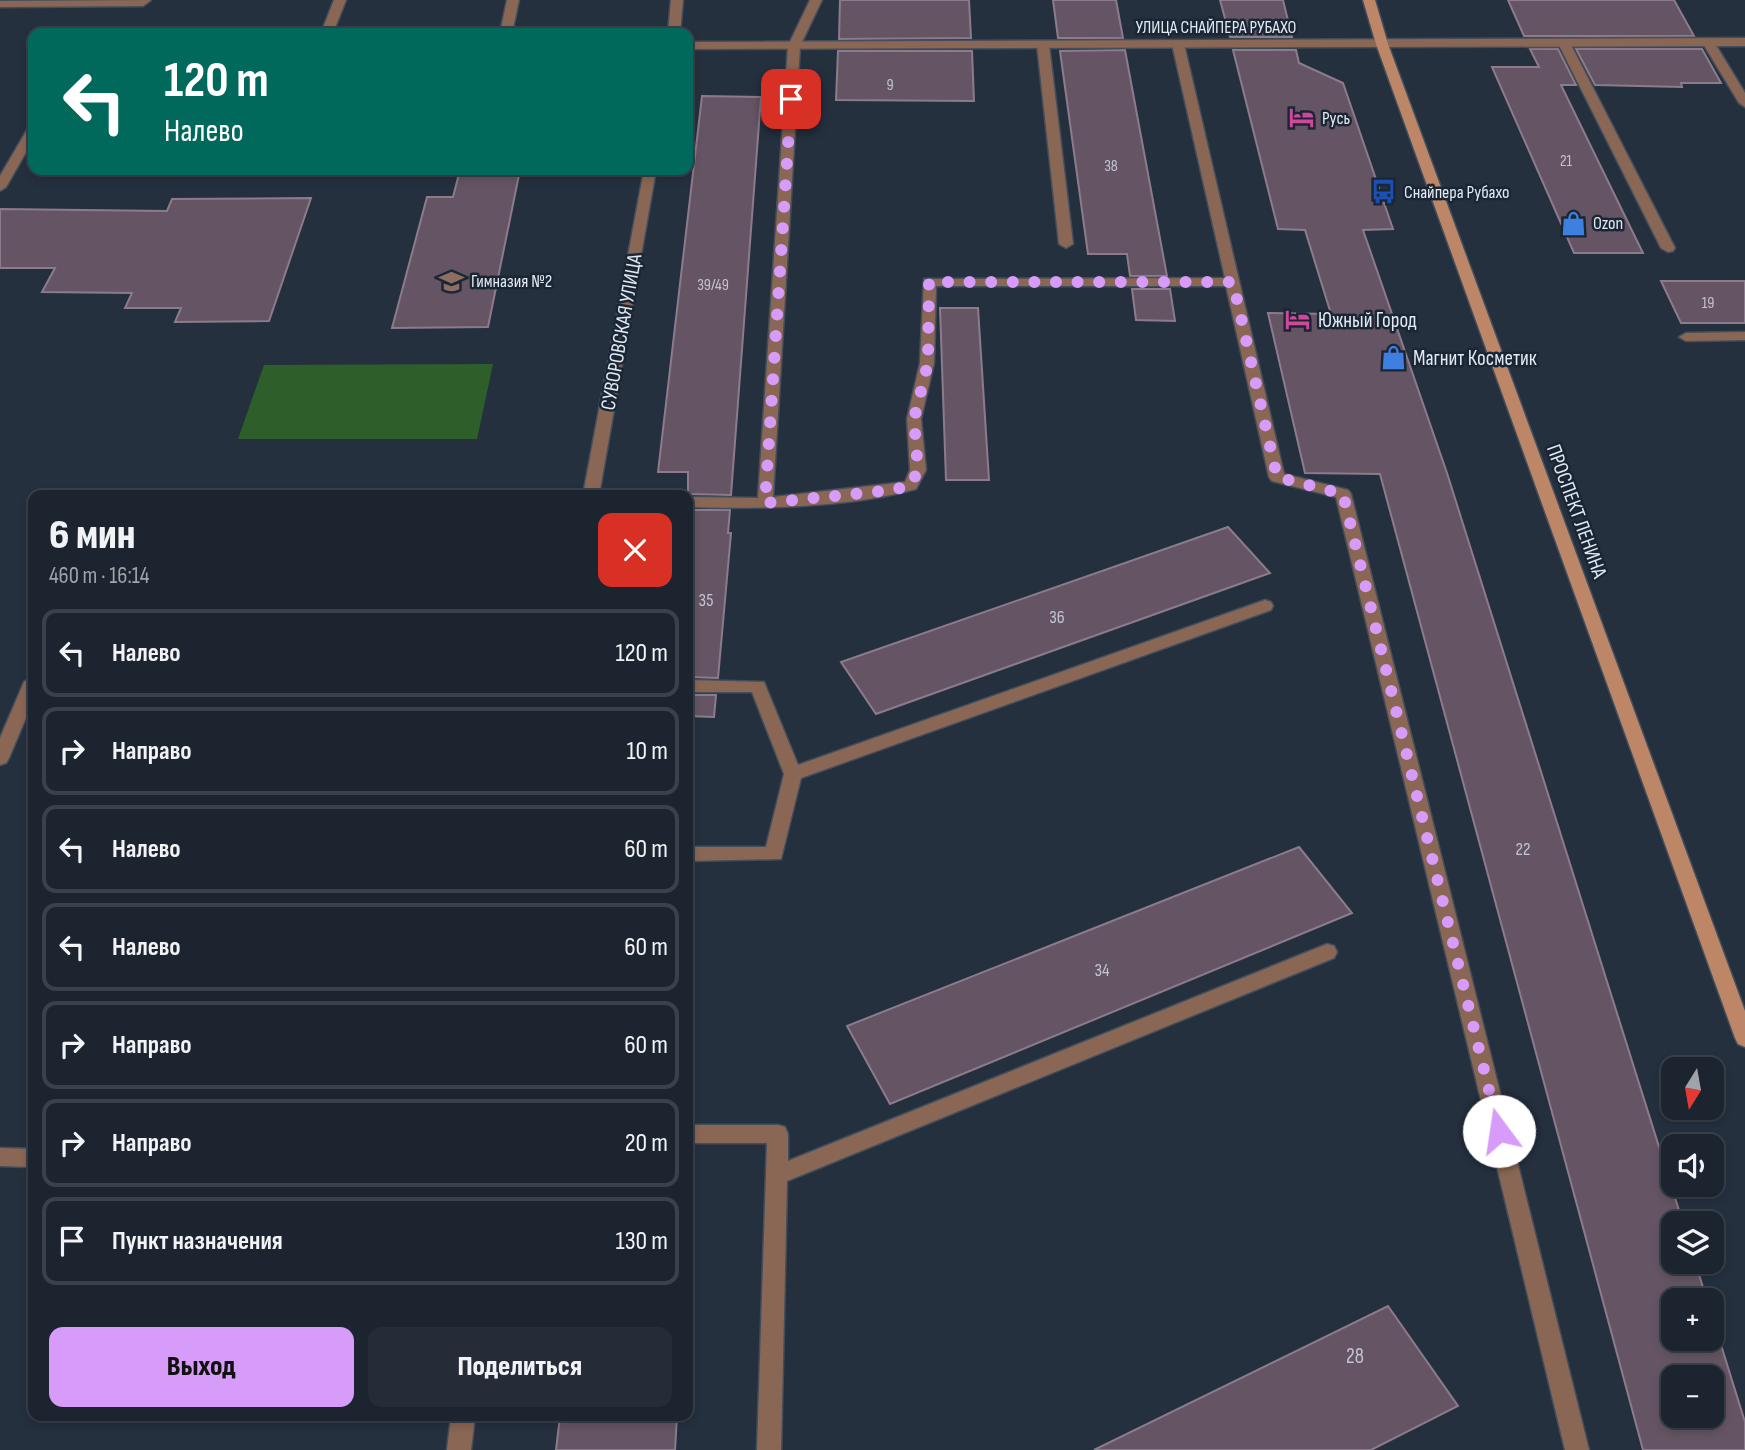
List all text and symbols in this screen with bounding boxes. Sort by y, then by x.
street label: УЛИЦА СНАЙПЕРА РУБАХО [1136,17,1296,38]
text: 120 m [164,52,269,111]
icon: left [49,56,140,147]
pin [761,69,821,129]
house number: 9 [886,76,894,95]
icon: arrive [772,80,810,118]
hotel icon: Русь [1288,104,1316,132]
place label: Русь [1322,108,1350,129]
text: Налево [164,112,244,151]
house number: 21 [1560,152,1573,171]
house number: 38 [1104,157,1118,176]
bus stop icon: Снайпера Рубахо [1370,178,1398,206]
place label: Снайпера Рубахо [1404,182,1509,203]
shop icon: Ozon [1559,209,1587,237]
place label: Ozon [1593,213,1623,234]
street label: СУВОРОВСКАЯ УЛИЦА [595,251,648,412]
school or university icon: Гимназия №2 [437,267,465,295]
place label: Гимназия №2 [471,271,552,292]
house number: 39/49 [697,276,729,295]
house number: 19 [1702,294,1714,313]
hotel icon: Южный Город [1284,306,1312,334]
place label: Южный Город [1318,308,1417,333]
shop icon: Магнит Косметик [1379,344,1407,372]
place label: Магнит Косметик [1413,346,1537,371]
street label: ПРОСПЕКТ ЛЕНИНА [1541,441,1613,582]
text: 6 мин [49,510,136,561]
button: close [598,513,672,587]
text: 460 m · 16:14 [49,562,149,590]
house number: 35 [699,590,713,611]
house number: 36 [1049,607,1065,628]
icon: left [53,634,91,672]
text: Налево [112,638,181,669]
text: 120 m [615,638,668,669]
icon: right [53,732,91,770]
text: Направо [112,736,191,767]
text: 10 m [626,736,668,767]
icon: left [53,830,91,868]
text: Налево [112,834,181,865]
text: 60 m [624,834,668,865]
house number: 22 [1516,839,1530,860]
icon: left [53,928,91,966]
text: Налево [112,932,181,963]
text: 60 m [624,932,668,963]
house number: 34 [1094,960,1110,981]
icon: right [53,1026,91,1064]
text: Направо [112,1030,191,1061]
text: 60 m [624,1030,668,1061]
north arrow [1661,1057,1724,1120]
map controls [1661,1057,1724,1428]
position arrow [1462,1094,1536,1168]
icon: right [53,1124,91,1162]
text: Направо [112,1128,191,1159]
text: 20 m [625,1128,668,1159]
button: sound [1661,1134,1724,1197]
button: layers [1661,1211,1724,1274]
icon: arrive [53,1222,91,1260]
text: Пункт назначения [112,1226,283,1257]
text: 130 m [616,1226,668,1257]
button: + [1661,1288,1724,1351]
button: Выход [49,1327,354,1407]
button: Поделиться [368,1327,672,1407]
house number: 28 [1346,1344,1364,1369]
button: − [1661,1365,1724,1428]

